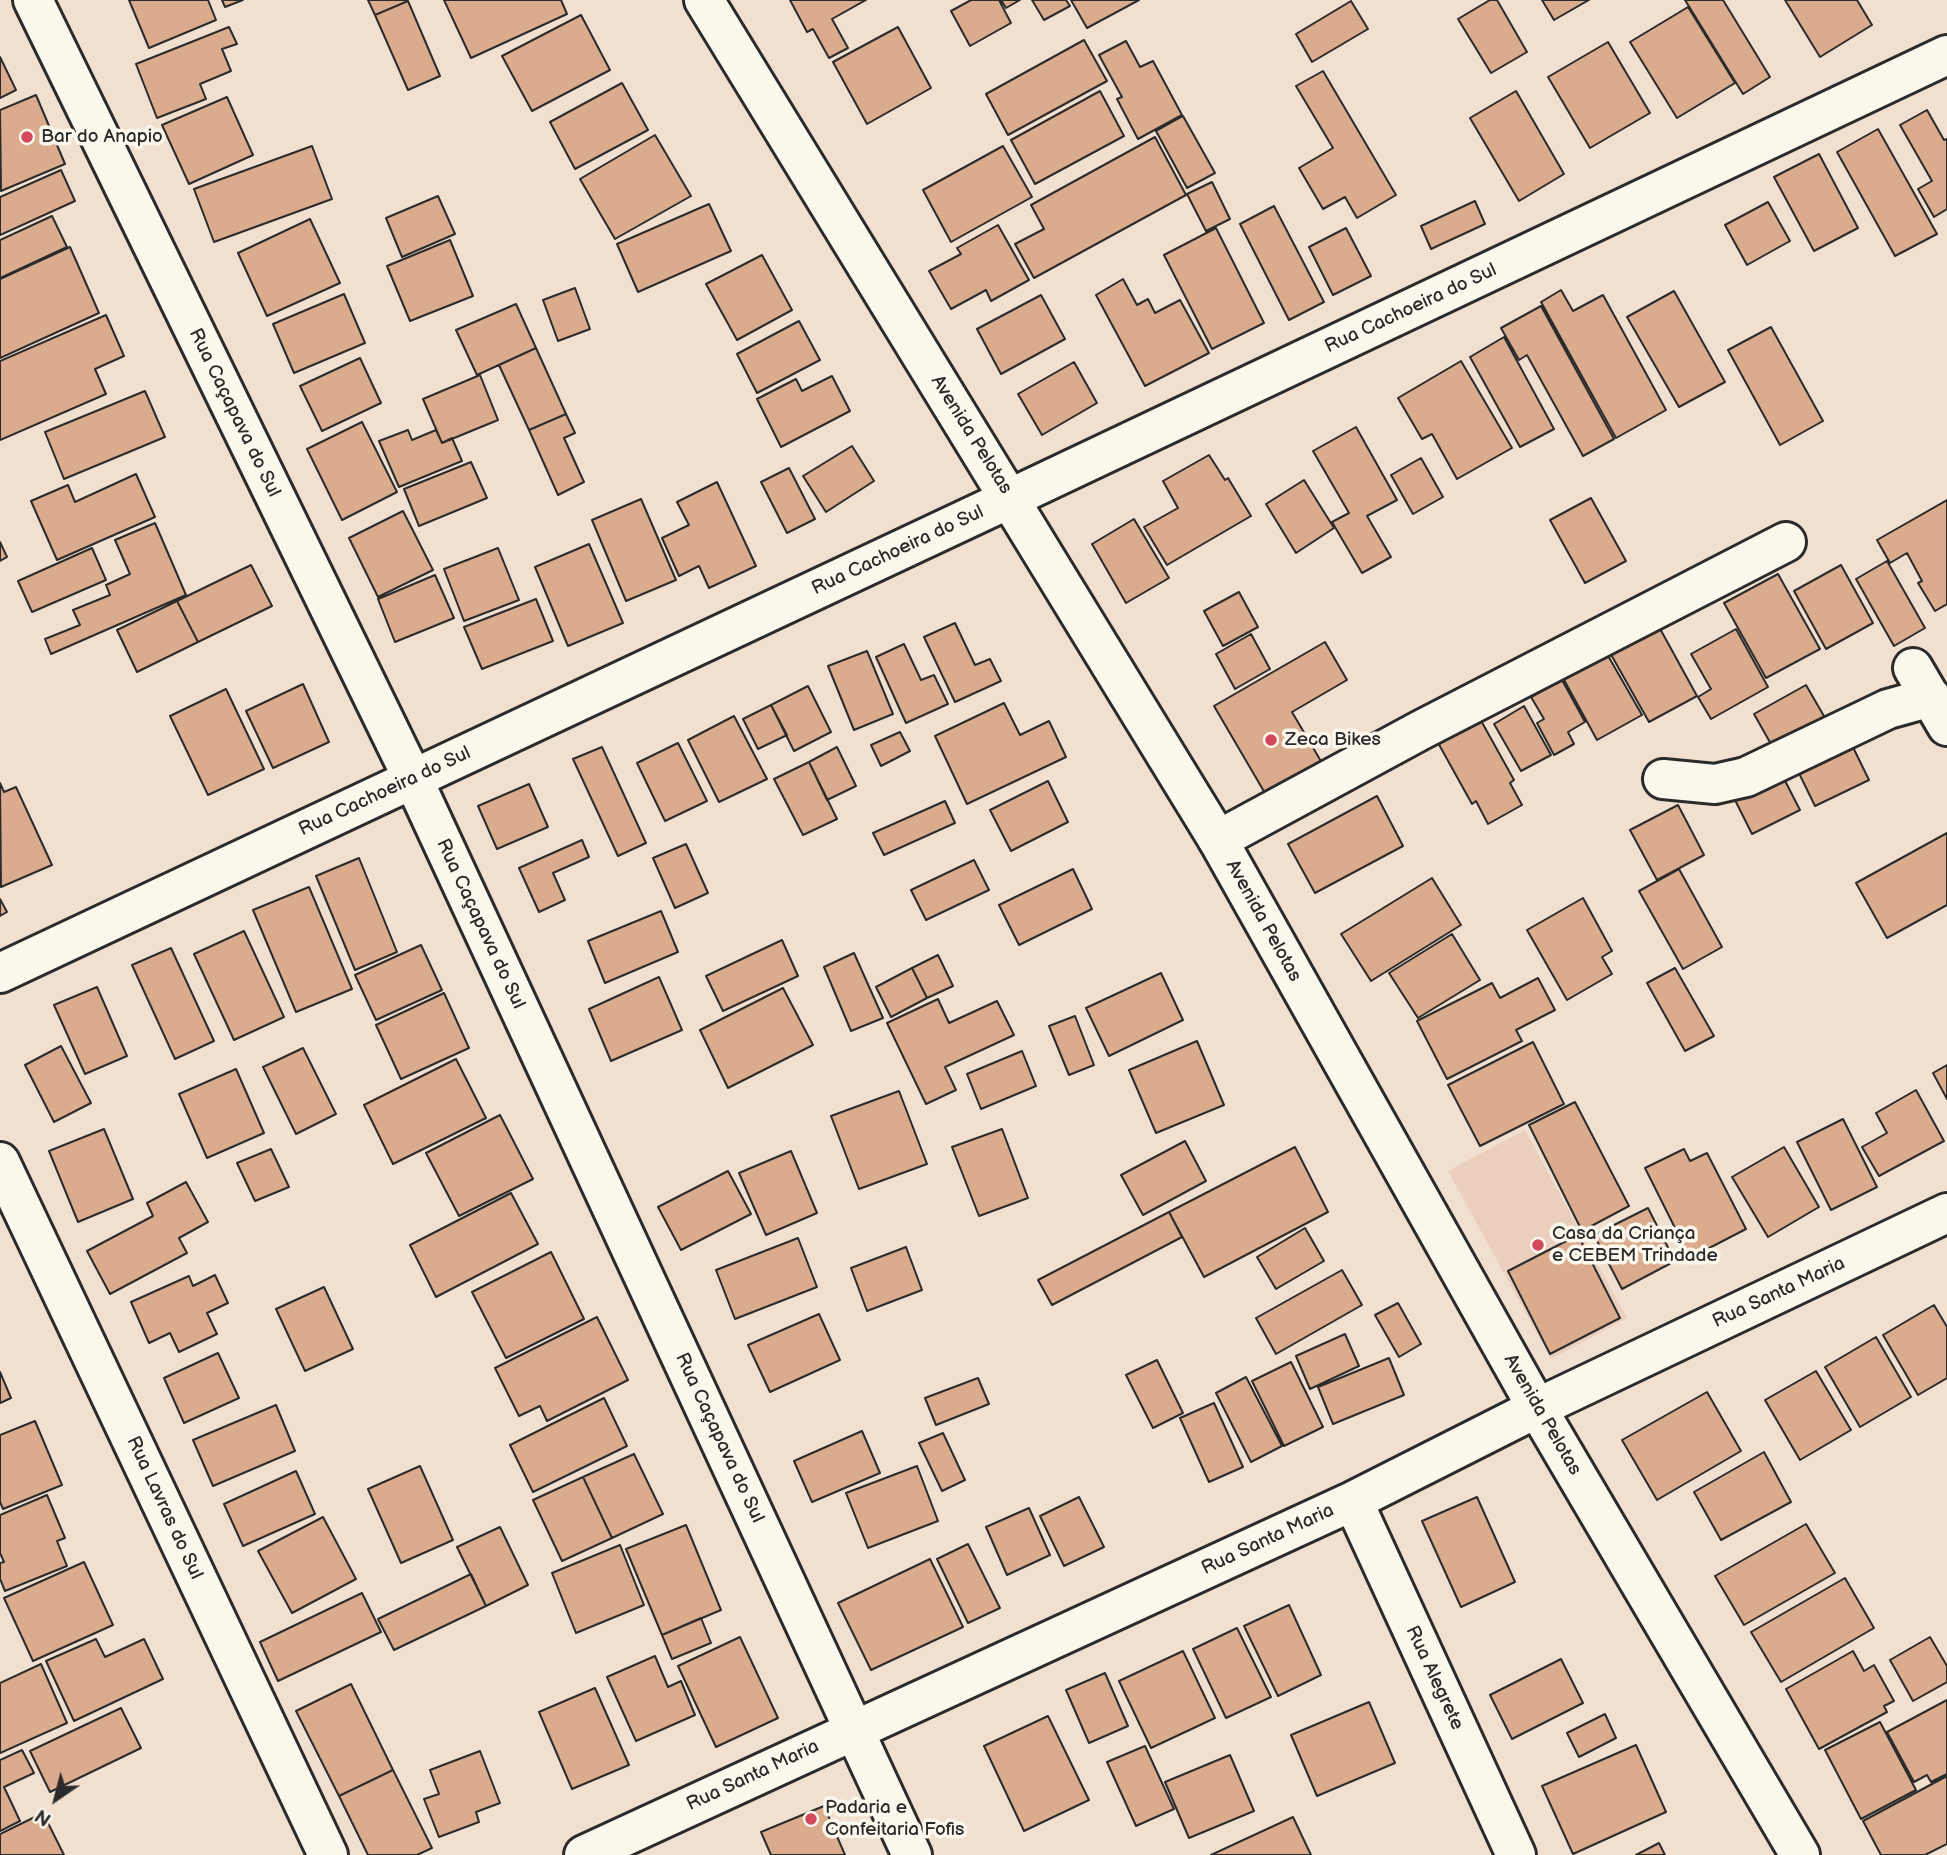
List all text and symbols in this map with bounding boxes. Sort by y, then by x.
place label: Bar do Anapio [41,126,163,148]
marker: Bar do Anapio [19,129,35,145]
street label: Rua Cachoeira do Sul [1322,259,1500,359]
street label: Rua Caçapava do Sul [183,325,285,501]
street label: Avenida Pelotas [925,371,1017,499]
street label: Rua Cachoeira do Sul [809,501,987,601]
place label: Zeca Bikes [1285,729,1381,751]
marker: Zeca Bikes [1263,732,1279,748]
street label: Rua Cachoeira do Sul [296,742,474,842]
street label: Rua Caçapava do Sul [431,835,529,1013]
street label: Avenida Pelotas [1220,856,1306,986]
place label: Casa da Criança e CEBEM Trindade [1552,1223,1718,1267]
marker: Casa da Criança e CEBEM Trindade [1530,1237,1546,1253]
street label: Rua Santa Maria [1709,1252,1849,1334]
street label: Rua Caçapava do Sul [670,1349,768,1527]
street label: Avenida Pelotas [1498,1351,1586,1479]
street label: Rua Lavras do Sul [121,1433,207,1583]
street label: Rua Santa Maria [1198,1499,1338,1581]
street label: Rua Alegrete [1400,1622,1468,1734]
street label: Rua Santa Maria [683,1735,823,1817]
north arrow [21,1764,91,1834]
place label: Padaria e Confeitaria Fofis [825,1797,964,1841]
text: N [31,1803,56,1830]
marker: Padaria e Confeitaria Fofis [803,1811,819,1827]

